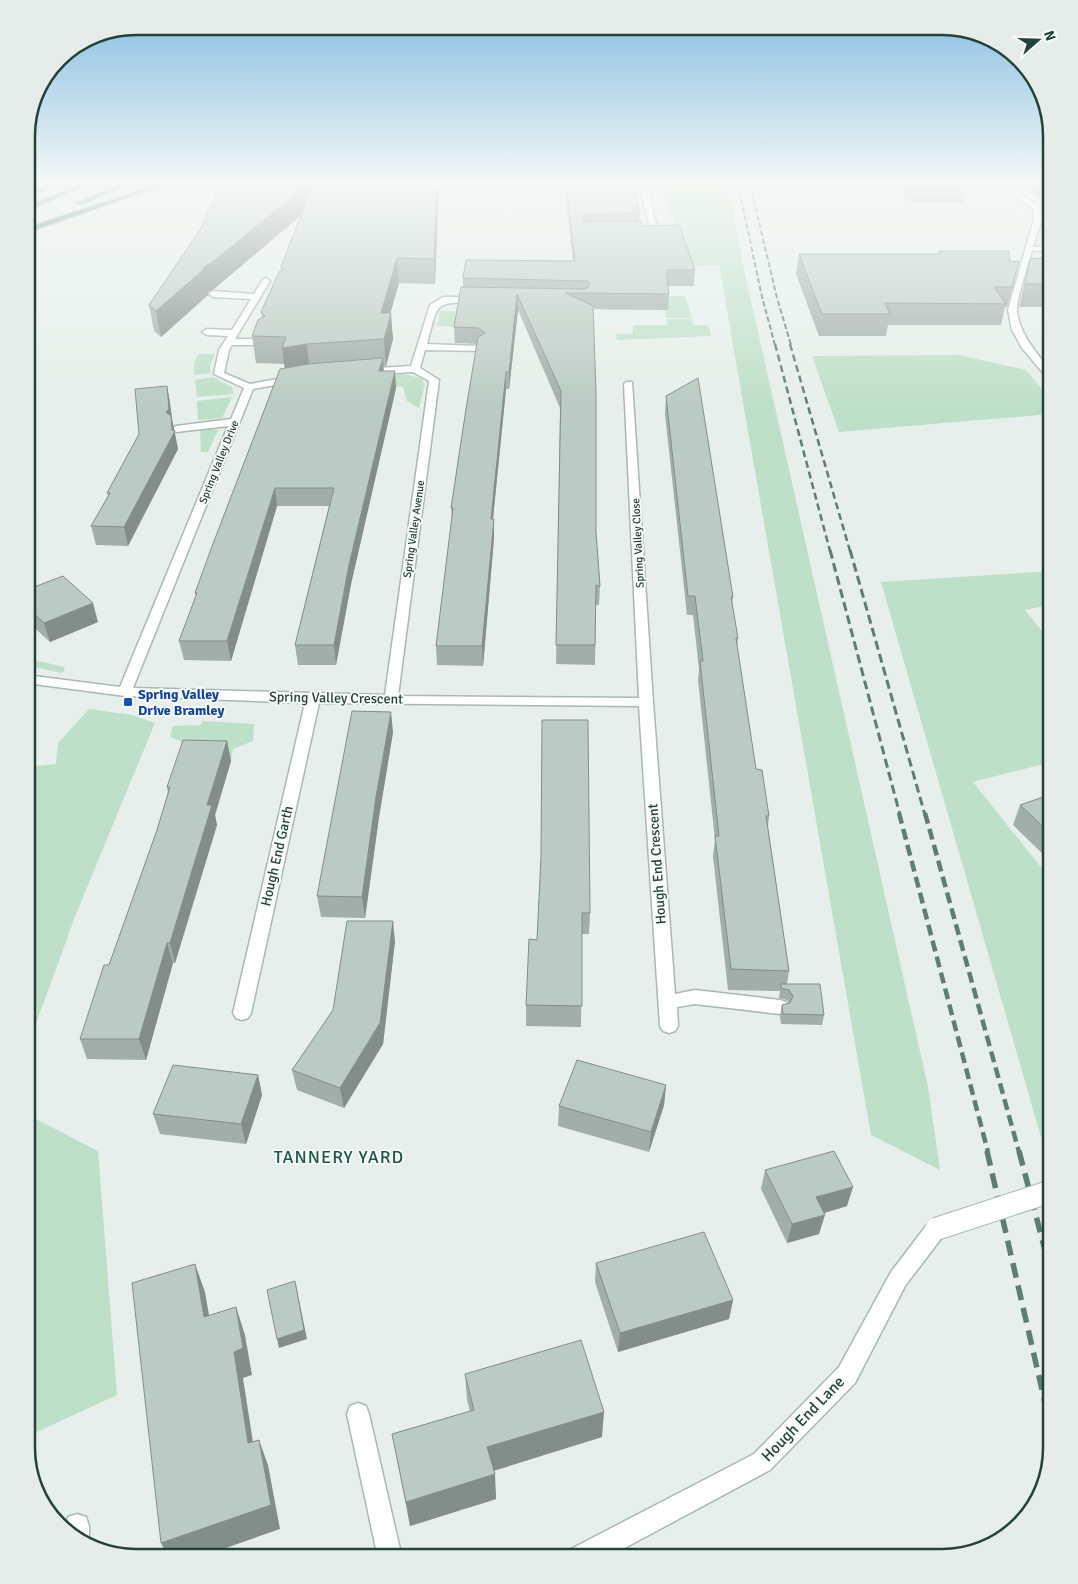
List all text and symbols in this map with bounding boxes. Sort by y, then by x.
north arrow [1013,15,1063,65]
text: N [1040,28,1059,43]
street label: Spring Valley Drive [196,418,242,506]
street label: Spring Valley Avenue [401,479,427,579]
street label: Spring Valley Close [629,498,647,588]
place label: Spring Valley Drive Bramley [138,686,224,719]
street label: Spring Valley Crescent [269,688,403,708]
marker: Spring Valley Drive Bramley [122,696,134,708]
street label: Hough End Crescent [644,803,670,925]
street label: Hough End Garth [257,804,297,908]
district label: TANNERY YARD [274,1146,404,1168]
street label: Hough End Lane [757,1372,849,1466]

